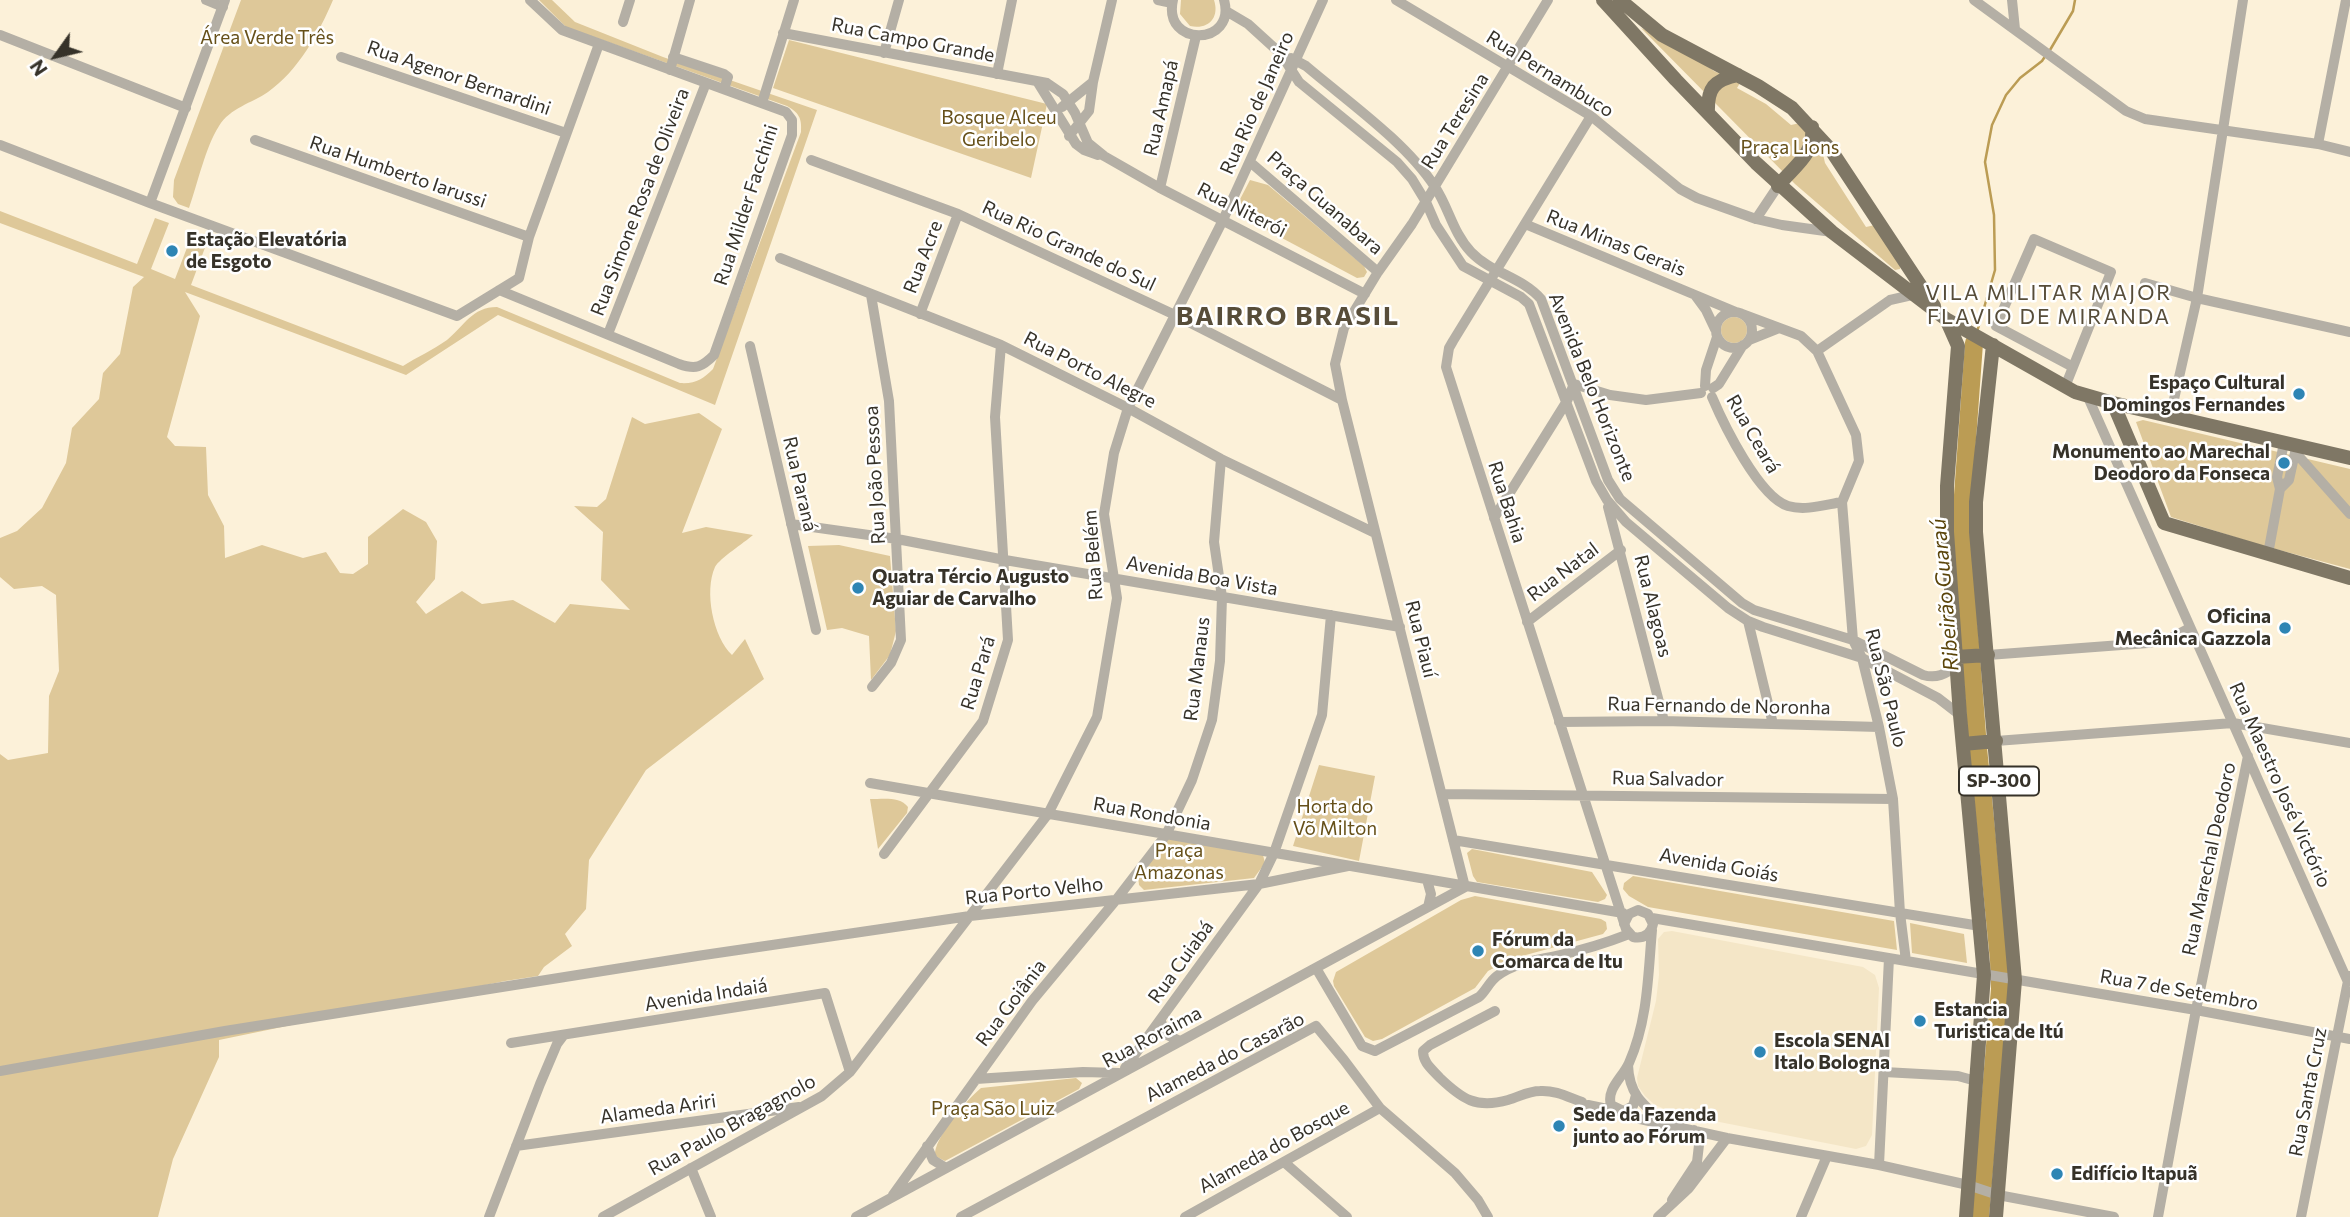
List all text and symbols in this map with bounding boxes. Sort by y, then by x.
street label: Rua Campo Grande [829,13,997,67]
north arrow [21,21,91,91]
street label: Rua Pernambuco [1482,26,1618,122]
park label: Área Verde Três [200,27,334,49]
street label: Rua Rio de Janeiro [1215,28,1299,178]
street label: Rua Agenor Bernardini [364,36,554,120]
text: N [25,56,52,80]
street label: Rua Amapá [1139,58,1183,158]
street label: Rua Teresina [1416,69,1494,173]
street label: Rua Simone Rosa de Oliveira [586,85,694,319]
park label: Bosque Alceu Geribelo [941,107,1057,151]
street label: Rua Milder Facchini [709,122,783,288]
street label: Rua Humberto Iarussi [307,131,489,213]
park label: Praça Lions [1741,137,1839,159]
street label: Praça Guanabara [1262,146,1388,260]
street label: Rua Niterói [1194,178,1290,242]
street label: Rua Rio Grande do Sul [979,196,1159,296]
street label: Rua Minas Gerais [1543,205,1689,281]
street label: Rua Acre [899,217,947,297]
place label: Estação Elevatória de Esgoto [186,229,347,273]
marker: Estação Elevatória de Esgoto [164,243,180,259]
district label: VILA MILITAR MAJOR FLAVIO DE MIRANDA [1928,280,2170,330]
street label: Avenida Belo Horizonte [1544,289,1640,485]
district label: BAIRRO BRASIL [1178,300,1398,332]
street label: Rua Porto Alegre [1020,327,1160,413]
place label: Espaço Cultural Domingos Fernandes [2102,372,2285,416]
marker: Espaço Cultural Domingos Fernandes [2291,386,2307,402]
street label: Rua Ceará [1721,391,1785,477]
street label: Rua João Pessoa [860,405,890,545]
street label: Rua Paraná [778,434,822,534]
place label: Monumento ao Marechal Deodoro da Fonseca [2052,441,2270,485]
marker: Monumento ao Marechal Deodoro da Fonseca [2276,455,2292,471]
street label: Rua Bahia [1483,458,1531,546]
street label: Rua Belém [1078,509,1108,601]
water label: Ribeirão Guaraú [1926,518,1964,672]
street label: Rua Natal [1523,538,1603,606]
street label: Avenida Boa Vista [1124,551,1280,601]
street label: Rua Alagoas [1629,552,1677,660]
place label: Quatra Tércio Augusto Aguiar de Carvalho [872,566,1069,610]
marker: Quatra Tércio Augusto Aguiar de Carvalho [850,580,866,596]
street label: Rua Piauí [1400,598,1442,680]
place label: Oficina Mecânica Gazzola [2115,606,2271,650]
street label: Rua Manaus [1179,616,1215,722]
marker: Oficina Mecânica Gazzola [2277,620,2293,636]
street label: Rua São Paulo [1860,626,1912,750]
street label: Rua Pará [956,633,1000,713]
street label: Rua Maestro José Victório [2224,679,2336,891]
street label: Rua Fernando de Noronha [1607,693,1831,719]
street label: Rua Marechal Deodoro [2177,760,2241,958]
road number: SP-300 [1959,766,2039,796]
street label: Rua Salvador [1612,767,1724,791]
street label: Rua Rondonia [1091,792,1213,836]
park label: Horta do Võ Milton [1293,796,1377,840]
park label: Praça Amazonas [1134,840,1224,884]
street label: Avenida Goiás [1658,843,1780,887]
street label: Rua Porto Velho [964,872,1104,910]
street label: Rua Cuiabá [1143,916,1219,1008]
place label: Fórum da Comarca de Itu [1492,929,1623,973]
marker: Fórum da Comarca de Itu [1470,943,1486,959]
street label: Rua Goiânia [971,955,1051,1051]
street label: Rua 7 de Setembro [2098,965,2260,1015]
street label: Avenida Indaiá [643,974,769,1016]
place label: Estancia Turistica de Itú [1934,999,2064,1043]
street label: Rua Roraima [1099,1001,1205,1073]
street label: Alameda do Casarão [1142,1007,1308,1107]
marker: Estancia Turistica de Itú [1912,1013,1928,1029]
street label: Rua Santa Cruz [2284,1026,2332,1158]
place label: Escola SENAI Italo Bologna [1774,1030,1890,1074]
marker: Escola SENAI Italo Bologna [1752,1044,1768,1060]
street label: Rua Paulo Bragagnolo [644,1070,820,1180]
street label: Alameda Ariri [598,1090,718,1128]
street label: Alameda do Bosque [1195,1096,1353,1198]
park label: Praça São Luiz [931,1098,1055,1120]
place label: Sede da Fazenda junto ao Fórum [1573,1104,1716,1148]
marker: Sede da Fazenda junto ao Fórum [1551,1118,1567,1134]
place label: Edifício Itapuã [2071,1163,2197,1185]
marker: Edifício Itapuã [2049,1166,2065,1182]

